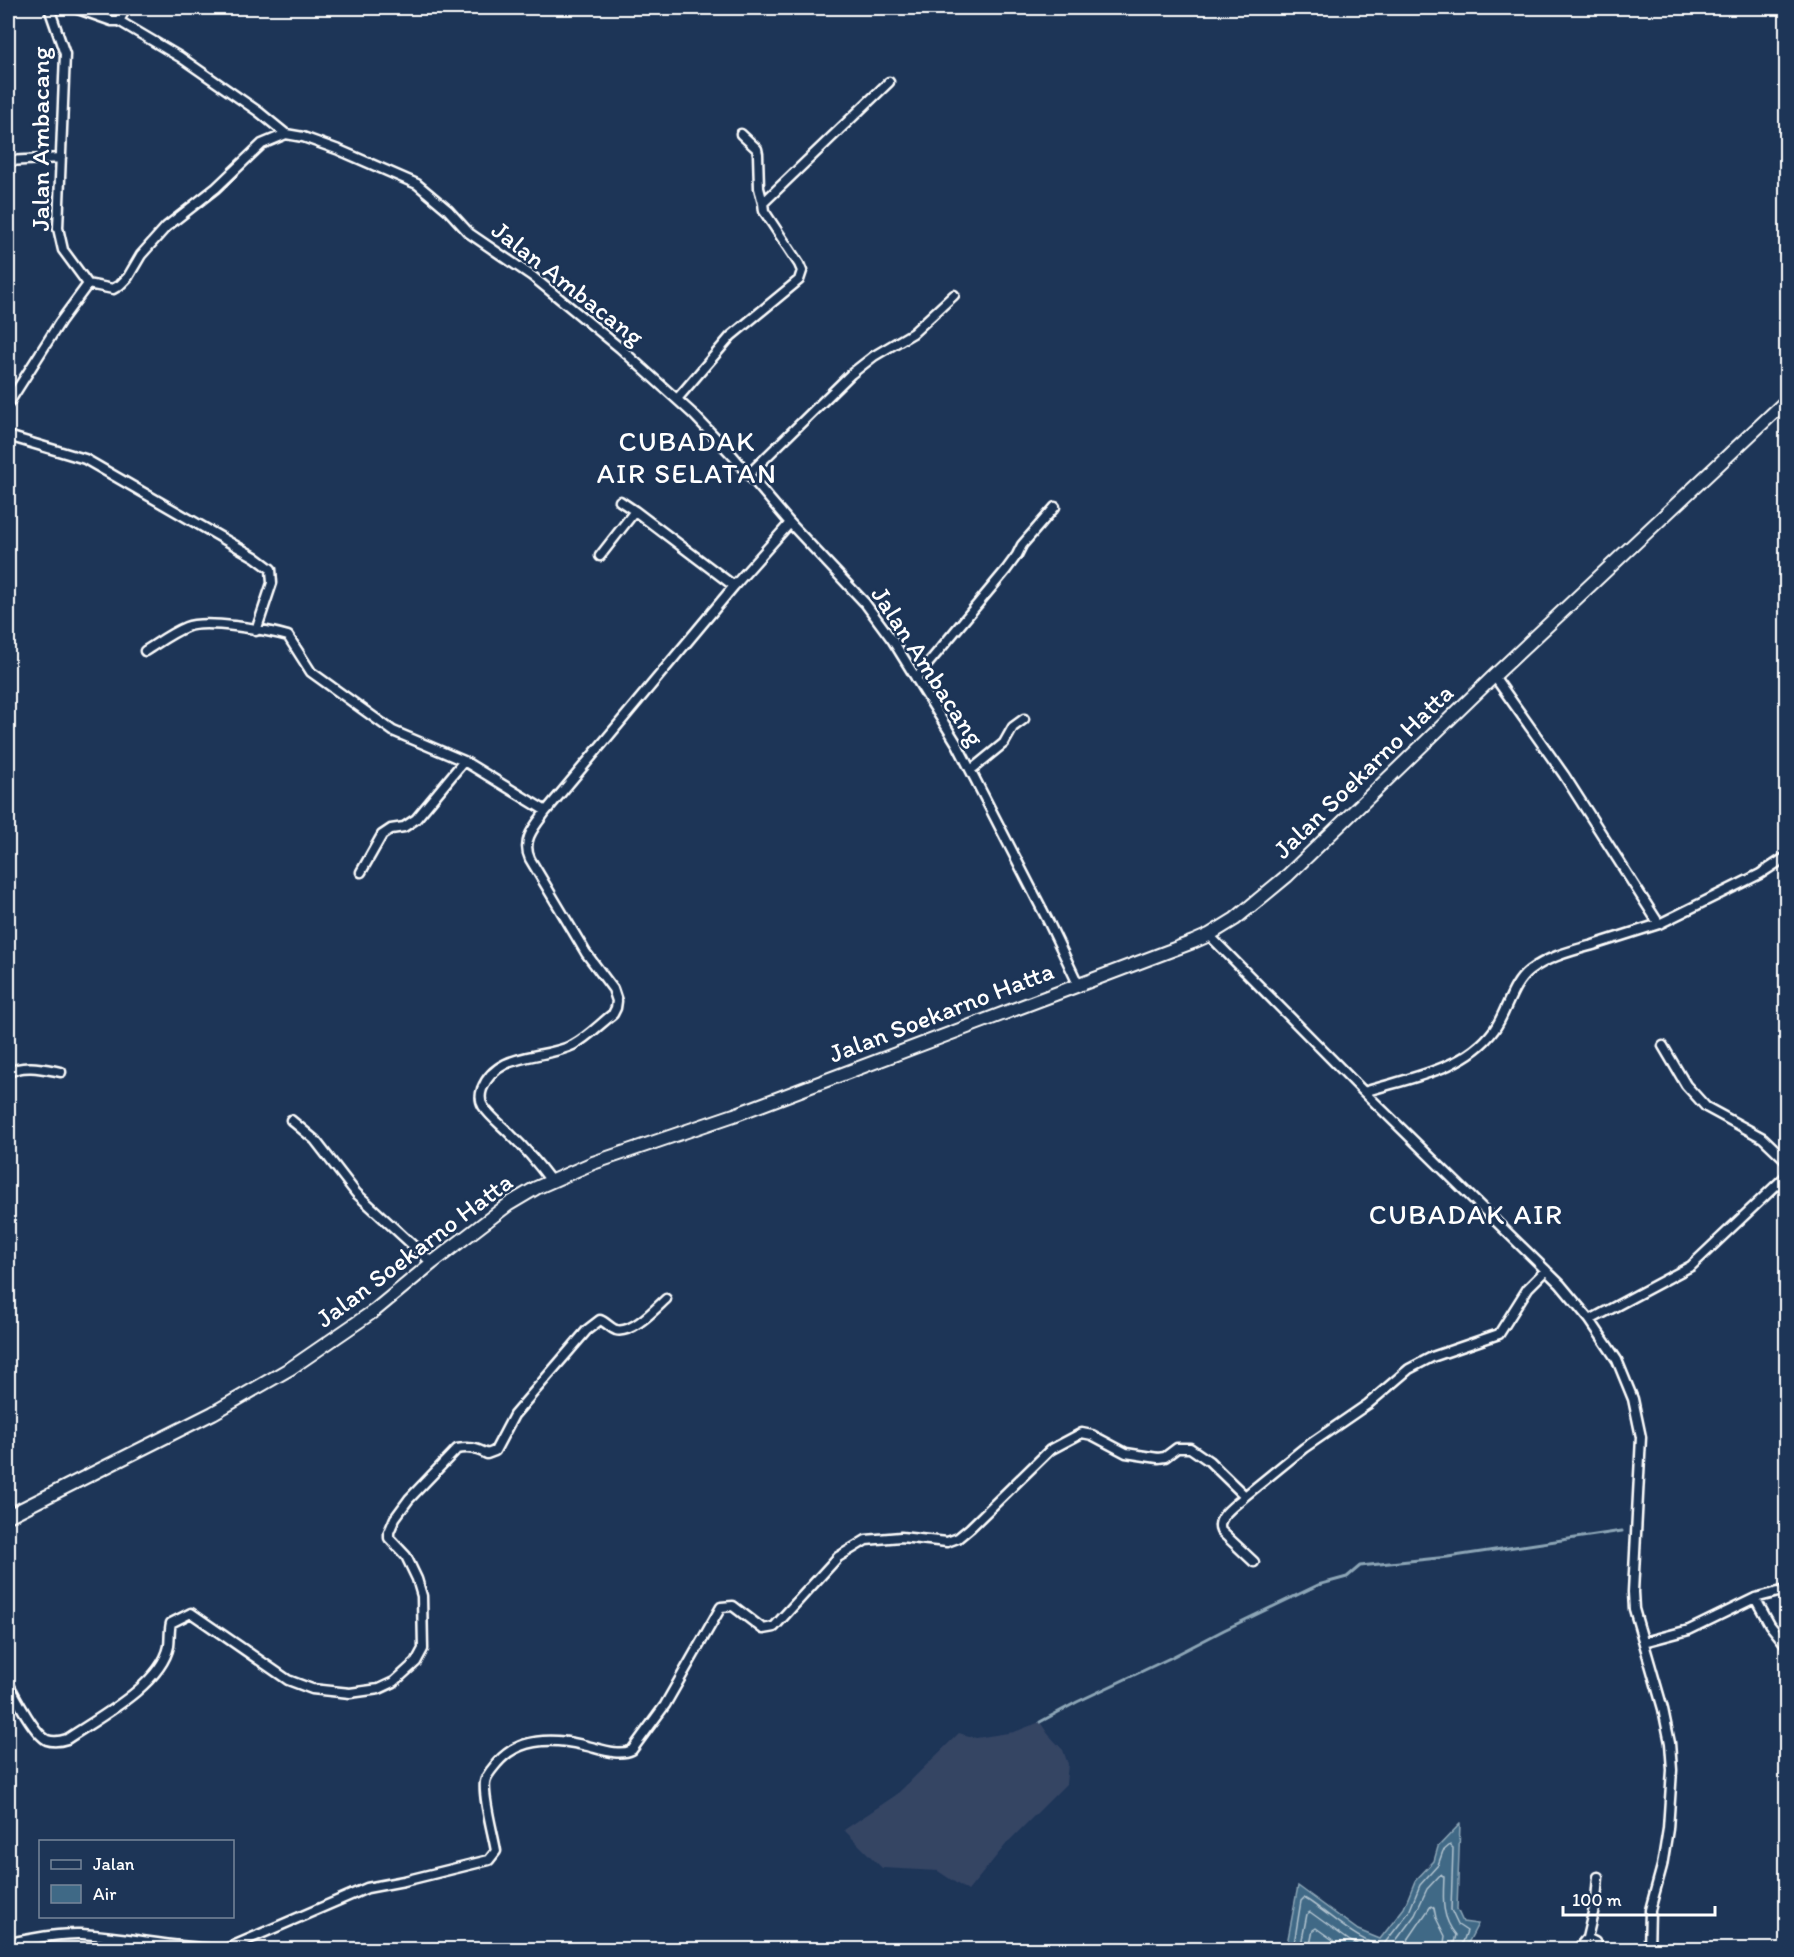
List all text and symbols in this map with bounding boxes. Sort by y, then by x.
street label: Jalan Ambacang [24,46,56,231]
street label: Jalan Ambacang [485,214,651,353]
district label: CUBADAK AIR SELATAN [597,424,777,490]
street label: Jalan Ambacang [864,580,992,753]
street label: Jalan Soekarno Hatta [1266,677,1460,865]
street label: Jalan Soekarno Hatta [824,954,1058,1070]
street label: Jalan Soekarno Hatta [309,1165,519,1334]
district label: CUBADAK AIR [1369,1197,1563,1231]
legend [39,1840,234,1918]
text: Jalan [93,1853,135,1875]
scale bar [1563,1879,1714,1917]
text: Air [93,1883,117,1905]
text: 100 m [1572,1889,1622,1911]

